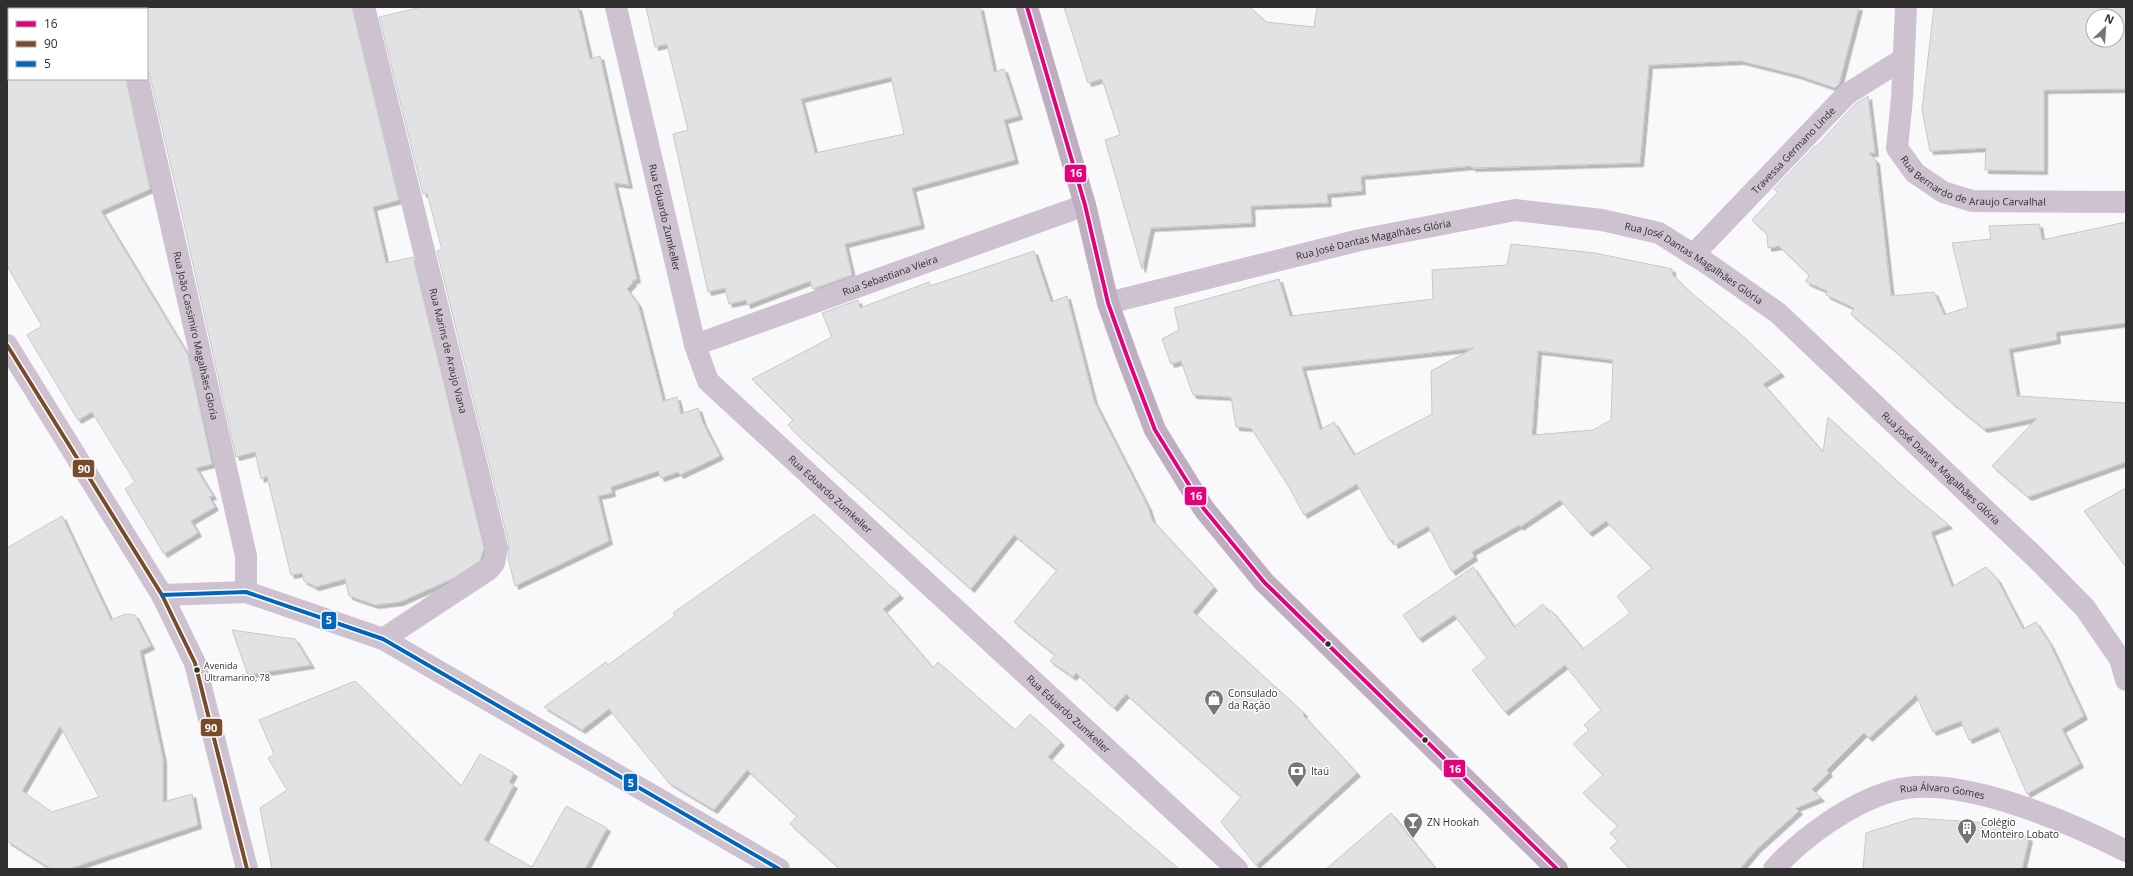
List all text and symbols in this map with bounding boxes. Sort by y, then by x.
legend [8,8,148,80]
north arrow [2085,8,2125,48]
text: N [2102,10,2117,27]
text: 16 [44,15,58,32]
text: 90 [44,35,58,52]
text: 5 [44,55,51,72]
street label: Travessa Germano Linde [1748,103,1839,197]
street label: Rua Bernardo de Araujo Carvalhal [1898,152,2046,208]
street label: Rua Eduardo Zumkeller [646,162,684,272]
line badge: 16 [1064,164,1087,183]
text: 16 [1070,165,1082,180]
street label: Rua José Dantas Magalhães Glória [1294,216,1452,263]
street label: Rua José Dantas Magalhães Glória [1623,218,1766,307]
street label: Rua João Cassimiro Magalhães Gloria [170,250,222,421]
street label: Rua Sebastiana Vieira [840,252,939,299]
street label: Rua Marins de Araujo Viana [426,287,471,415]
street label: Rua José Dantas Magalhães Glória [1879,408,2003,528]
street label: Rua Eduardo Zumkeller [785,452,875,536]
line badge: 90 [72,459,95,478]
text: 90 [78,461,90,476]
line badge: 16 [1184,486,1207,506]
text: 16 [1190,488,1202,503]
line badge: 5 [321,611,337,630]
text: 5 [326,612,332,627]
unlabelled marker [1323,639,1333,649]
place label: Avenida Ultramarino, 78 [204,659,270,684]
marker: Avenida Ultramarino, 78 [192,665,202,675]
street label: Rua Eduardo Zumkeller [1024,671,1114,756]
place label: Consulado da Ração [1228,686,1278,712]
shop icon: Consulado da Ração [1203,688,1225,716]
line badge: 90 [200,718,223,737]
text: 90 [205,720,217,735]
unlabelled marker [1420,735,1430,745]
line badge: 16 [1443,759,1466,778]
bank icon: Itaú [1286,760,1308,788]
text: 16 [1449,761,1461,776]
place label: Itaú [1311,764,1329,778]
line badge: 5 [623,773,638,792]
text: 5 [628,775,634,790]
street label: Rua Álvaro Gomes [1899,780,1987,802]
bar icon: ZN Hookah [1402,811,1424,839]
place label: ZN Hookah [1427,815,1479,829]
place label: Colégio Monteiro Lobato [1981,815,2059,841]
building icon: Colégio Monteiro Lobato [1956,817,1978,845]

